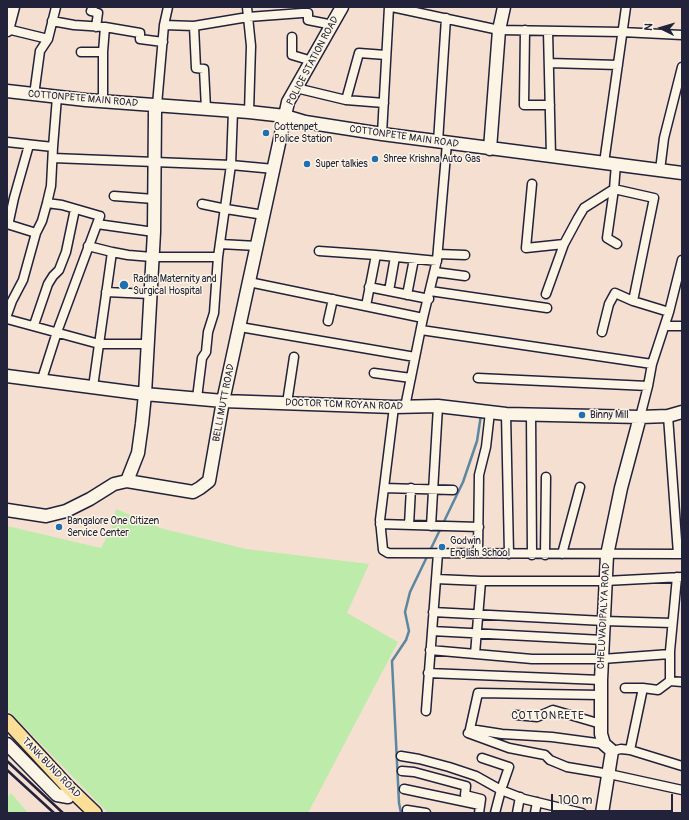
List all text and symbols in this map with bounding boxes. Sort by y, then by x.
north arrow [641,8,681,48]
street label: POLICE STATION ROAD [284,14,342,108]
text: N [642,23,655,31]
street label: COTTONPETE MAIN ROAD [28,88,138,110]
place label: Cottenpet Police Station [274,121,332,144]
street label: COTTONPETE MAIN ROAD [349,123,459,151]
marker: Cottenpet Police Station [261,128,271,138]
place label: Shree Krishna Auto Gas [383,153,480,165]
marker: Shree Krishna Auto Gas [370,154,380,164]
place label: Super talkies [315,158,368,170]
marker: Super talkies [302,159,312,169]
place label: Radha Maternity and Surgical Hospital [133,273,217,296]
marker: Radha Maternity and Surgical Hospital [118,279,130,291]
street label: BELLI MUTT ROAD [211,363,237,443]
street label: DOCTOR TCM ROYAN ROAD [285,397,403,413]
place label: Binny Mill [590,409,629,421]
marker: Binny Mill [577,410,587,420]
place label: Bangalore One Citizen Service Center [67,515,159,538]
marker: Bangalore One Citizen Service Center [54,522,64,532]
place label: Godwin English School [450,535,510,558]
marker: Godwin English School [437,542,447,552]
street label: CHELUVADIPALYA ROAD [595,562,613,670]
district label: COTTONPETE [511,709,585,723]
street label: TANK BUND ROAD [19,735,83,801]
scale bar [553,786,675,812]
text: 100 m [558,793,592,808]

